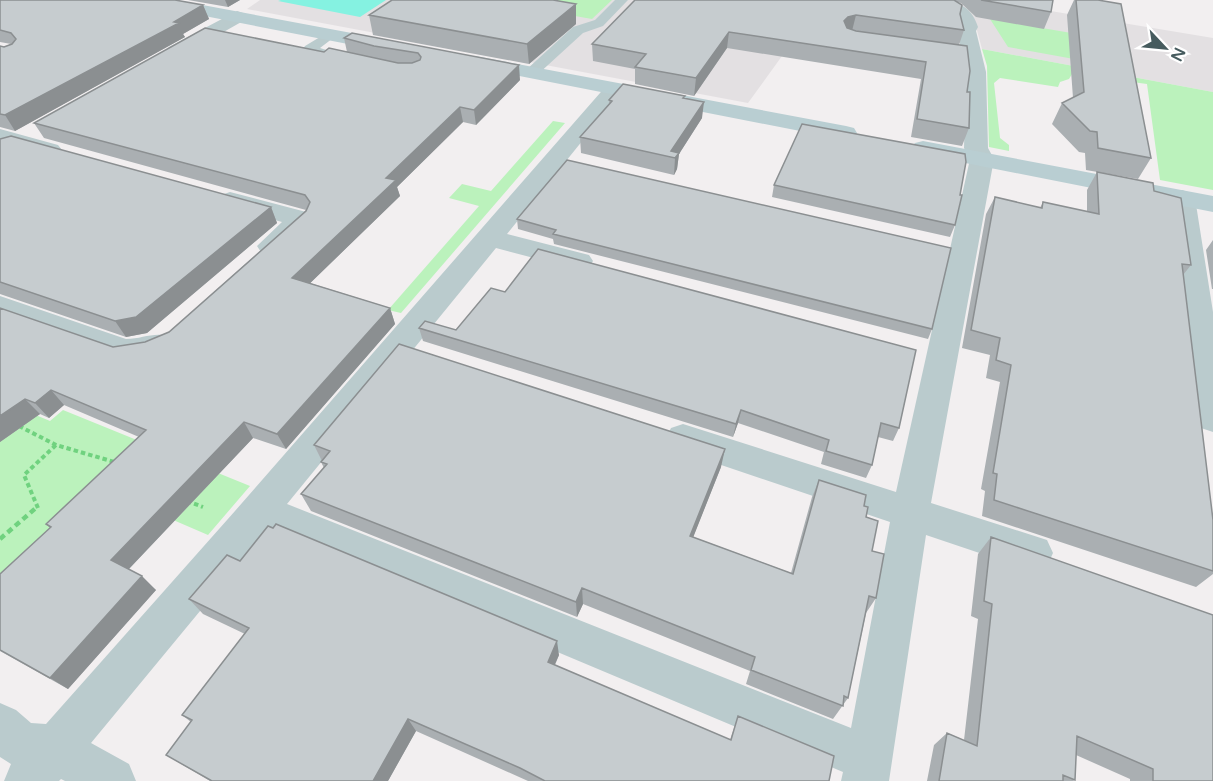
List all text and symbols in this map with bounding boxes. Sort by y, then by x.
north arrow [1135,18,1195,78]
text: N [1166,44,1189,64]

